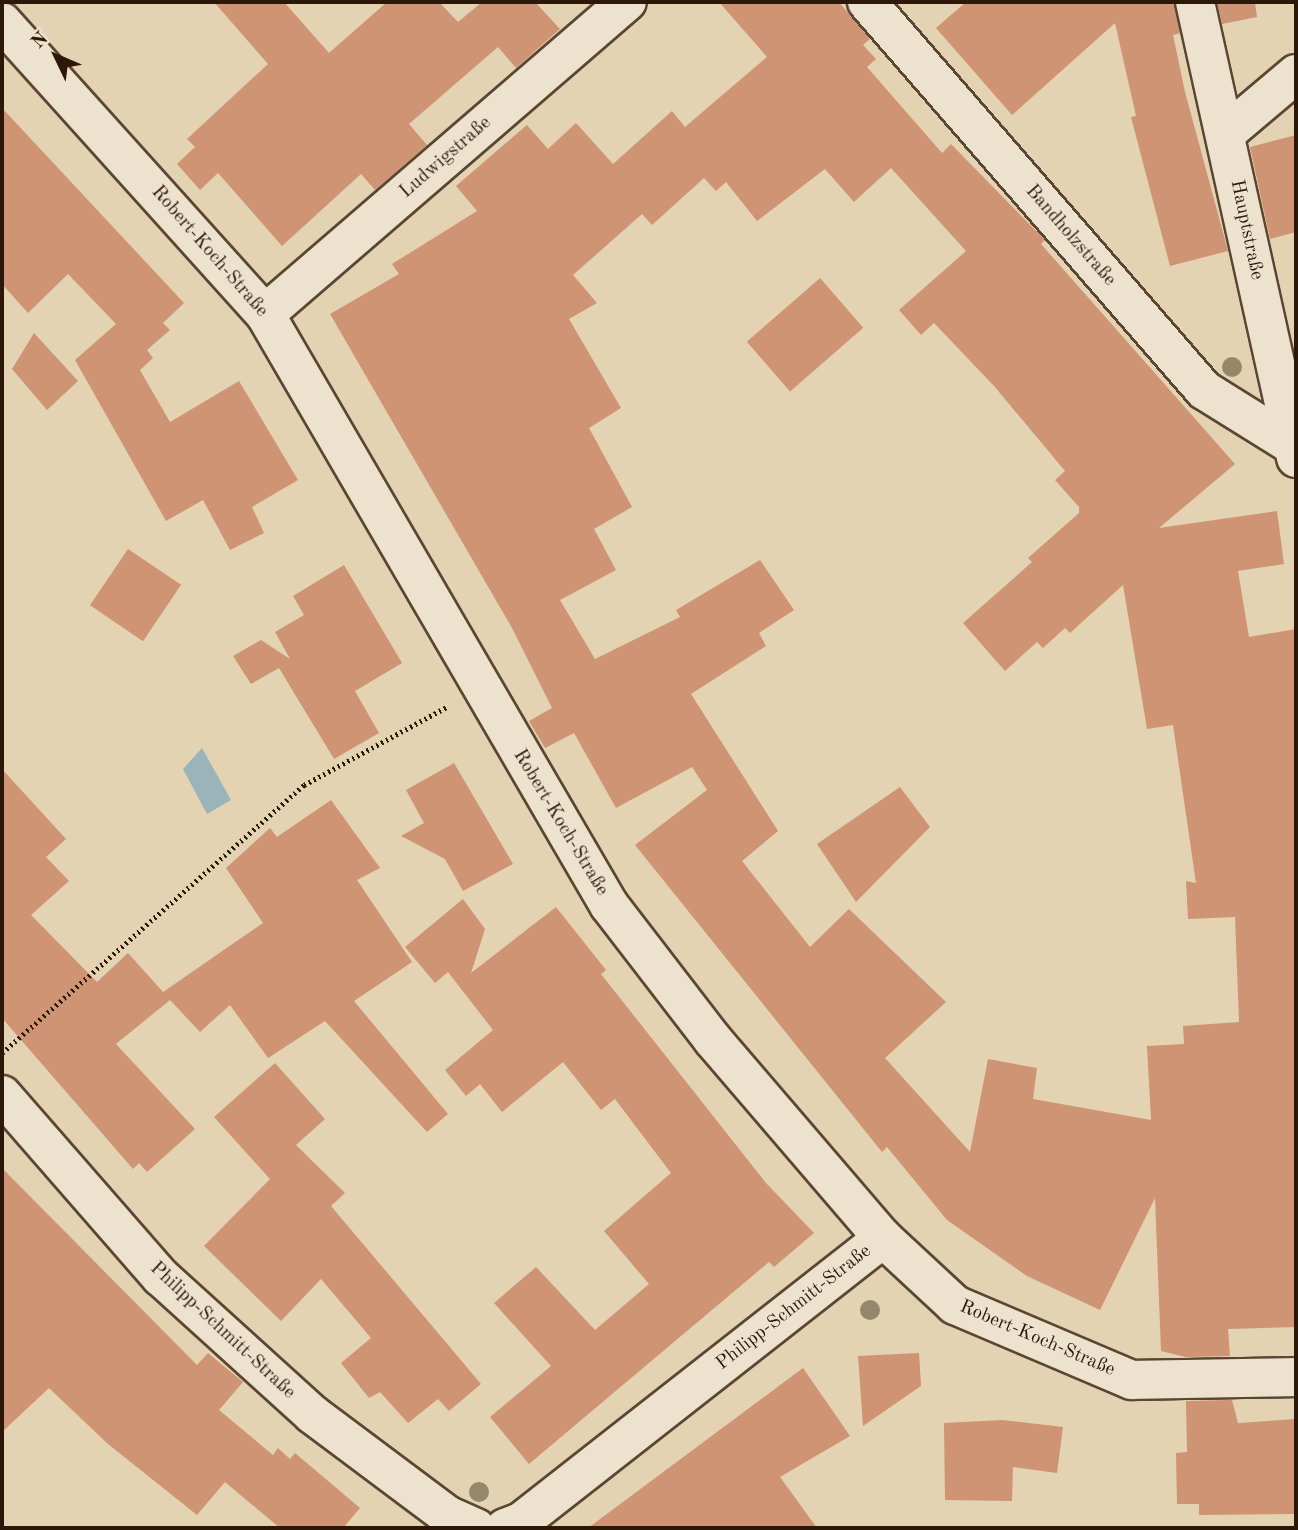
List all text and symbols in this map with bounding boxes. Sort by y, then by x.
north arrow [21,21,91,91]
text: N [29,29,52,53]
street label: Ludwigstraße [396,112,496,204]
street label: Hauptstraße [1224,178,1268,282]
street label: Bandholzstraße [1020,181,1120,291]
street label: Robert-Koch-Straße [146,182,272,322]
street label: Robert-Koch-Straße [507,746,613,900]
street label: Philipp-Schmitt-Straße [712,1240,876,1376]
street label: Philipp-Schmitt-Straße [145,1258,299,1404]
street label: Robert-Koch-Straße [956,1296,1118,1382]

